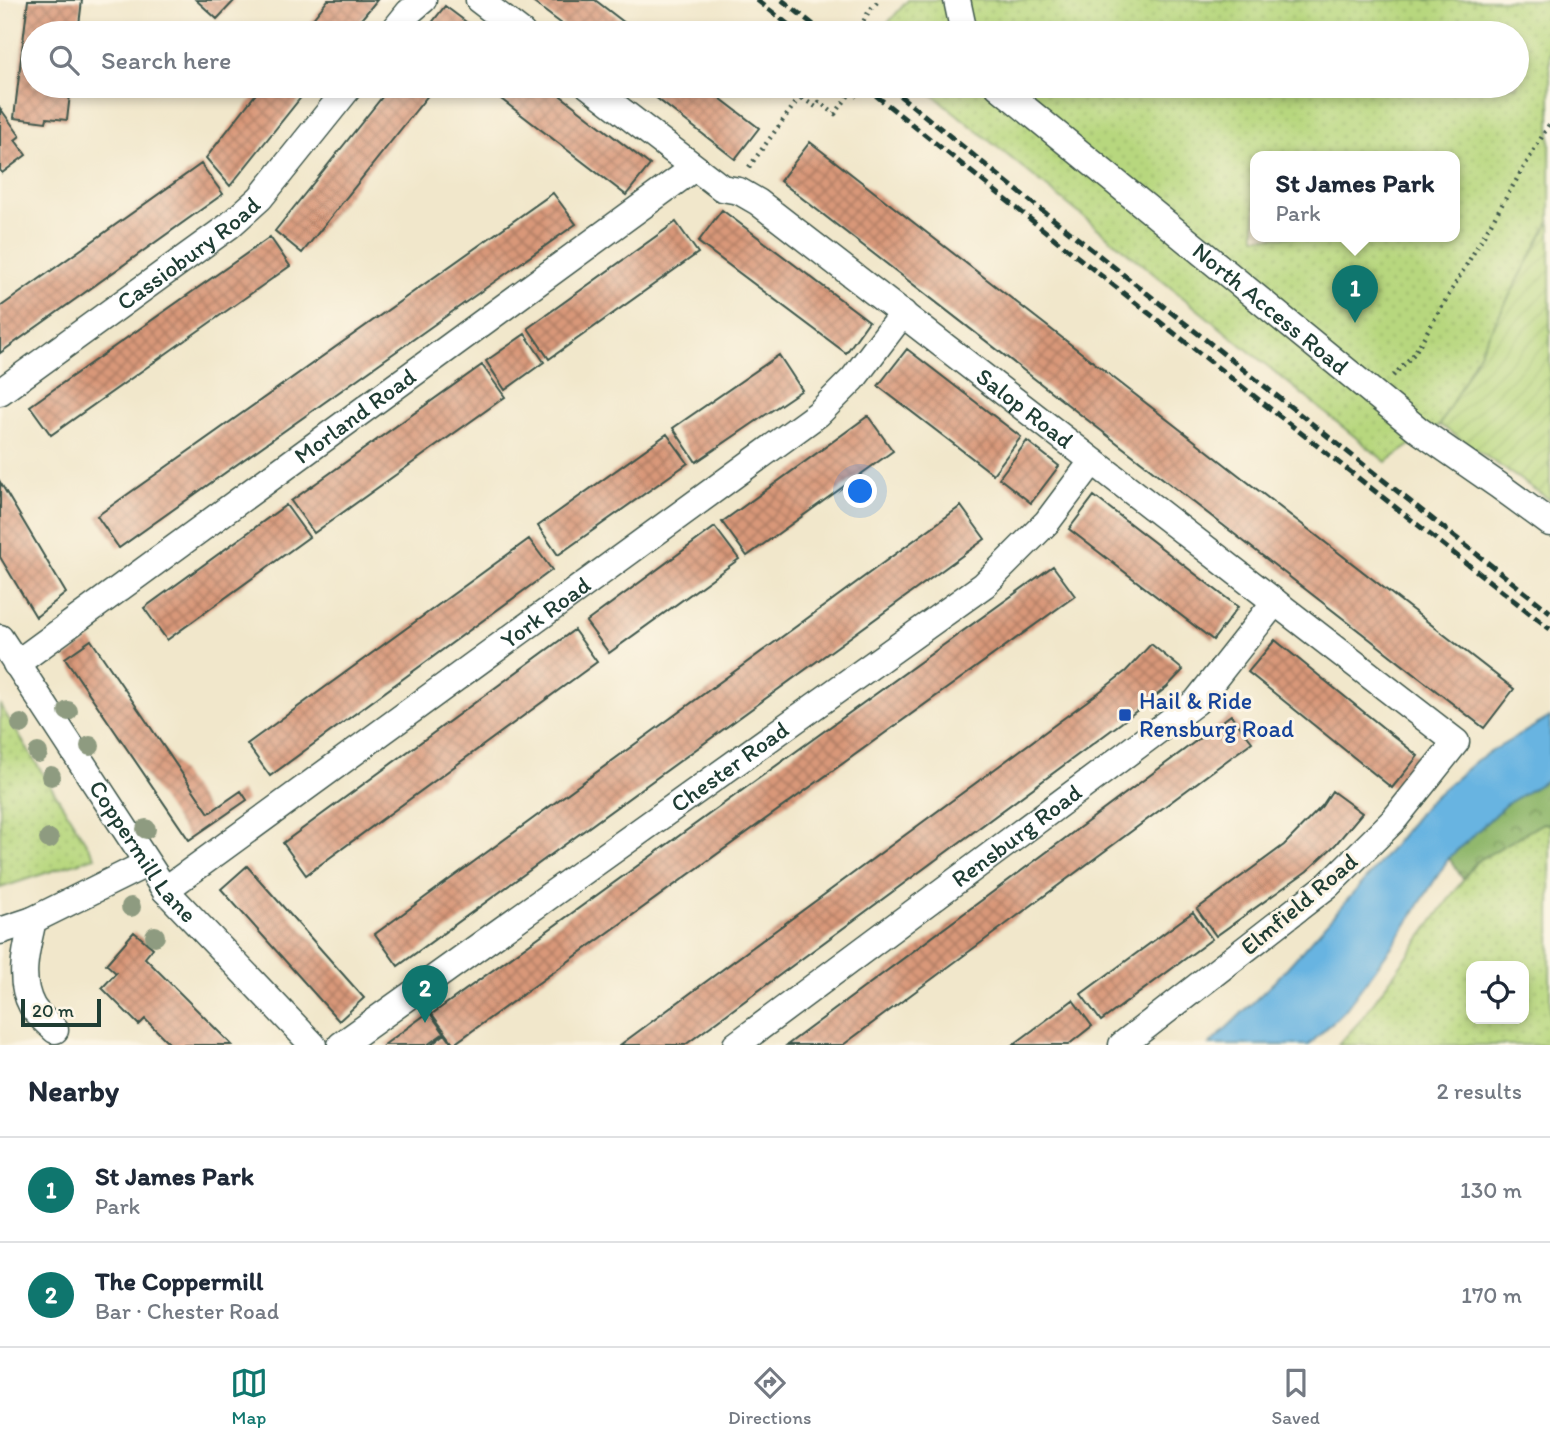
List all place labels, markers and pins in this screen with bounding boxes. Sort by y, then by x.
pin: 1 [1332,265,1378,323]
place label: Hail & Ride Rensburg Road [1139,686,1294,743]
marker: Hail & Ride Rensburg Road [1117,707,1133,723]
pin: 2 [402,965,448,1023]

